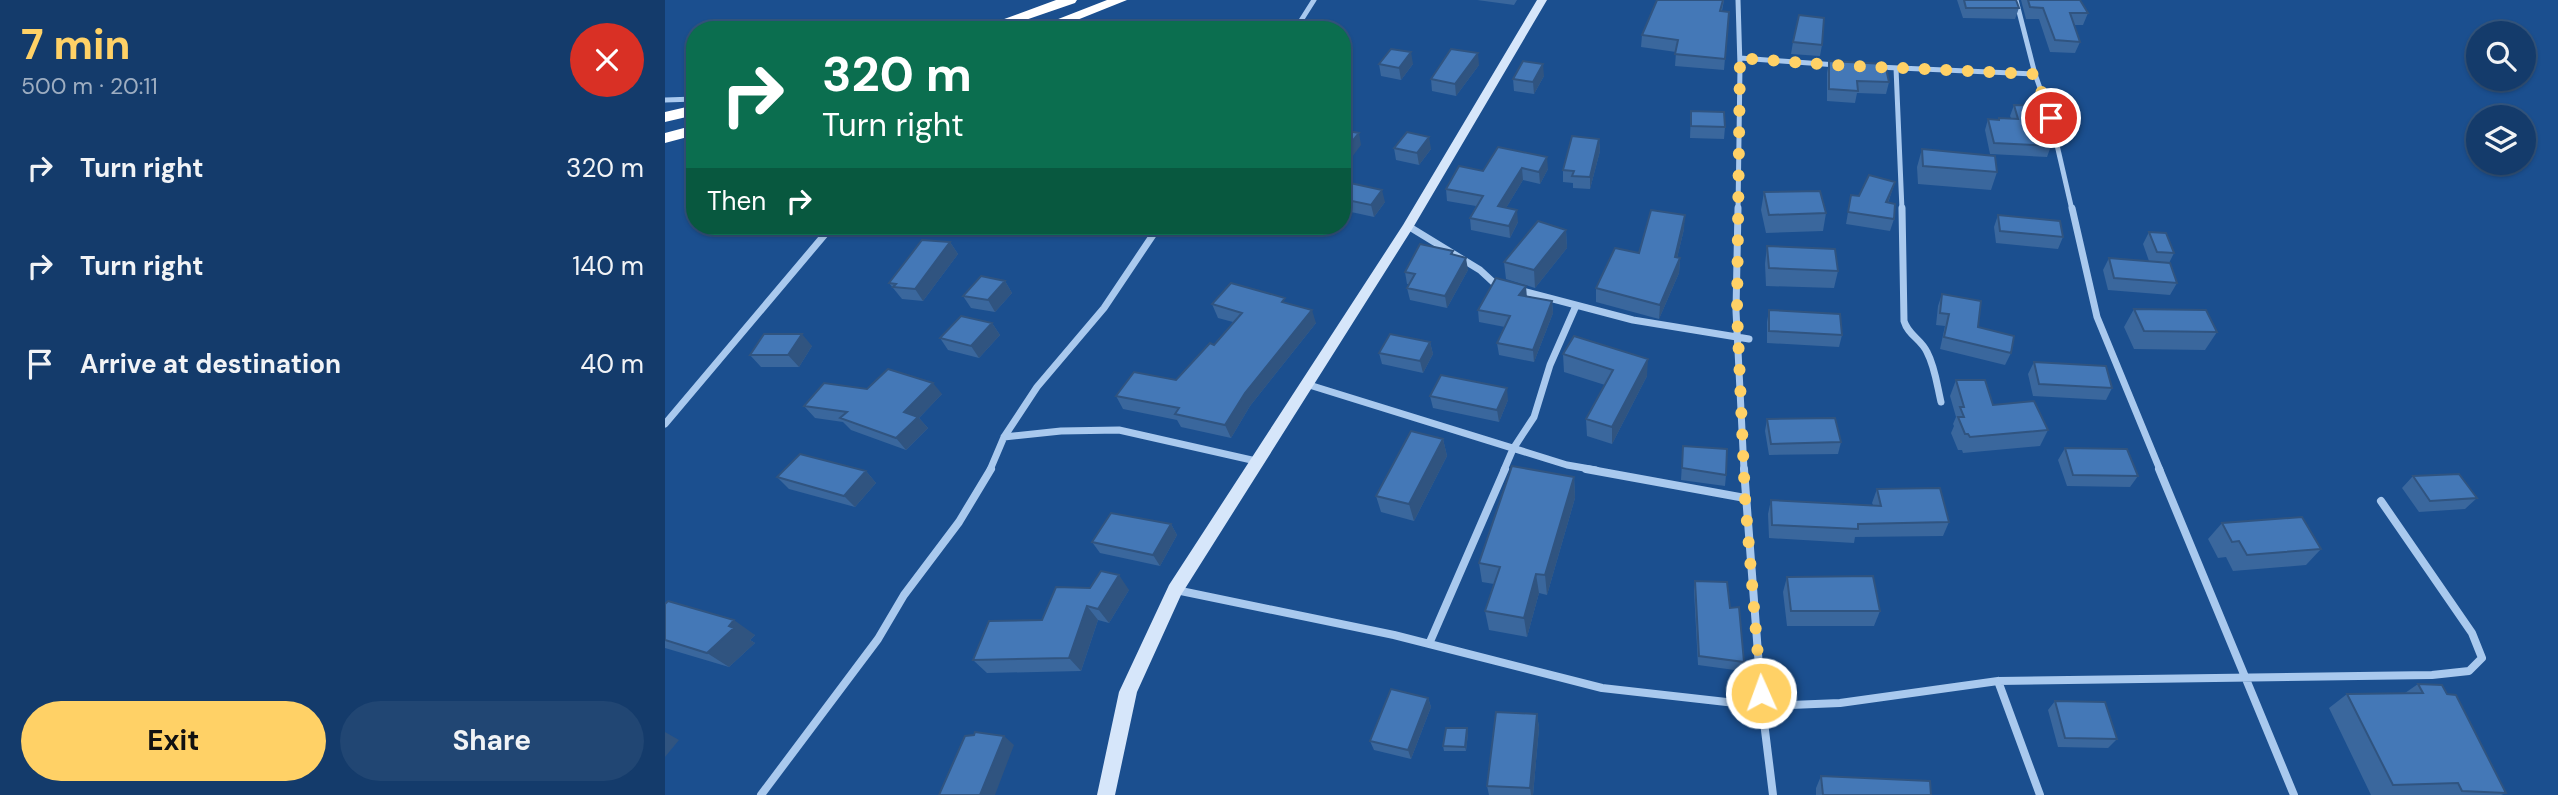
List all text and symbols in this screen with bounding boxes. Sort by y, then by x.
text: 7 min [21,17,130,72]
map controls [2466,21,2536,175]
button: search [2466,21,2536,91]
button: close [570,23,644,97]
text: 320 m [822,42,972,106]
icon: right [707,49,798,140]
text: 500 m · 20:11 [21,71,158,101]
pin [2021,88,2081,148]
icon: arrive [2032,99,2070,137]
text: Turn right [822,104,964,146]
button: layers [2466,105,2536,175]
icon: right [21,149,59,187]
text: Turn right [80,151,204,185]
text: 320 m [566,151,644,185]
icon: right [780,182,818,220]
text: Then [707,184,766,218]
icon: right [21,247,59,285]
text: Turn right [80,249,204,283]
text: 140 m [572,249,644,283]
icon: arrive [21,345,59,383]
text: Arrive at destination [80,347,341,381]
text: 40 m [580,347,644,381]
position arrow [1724,656,1798,730]
button: Exit [21,701,326,781]
button: Share [340,701,644,781]

